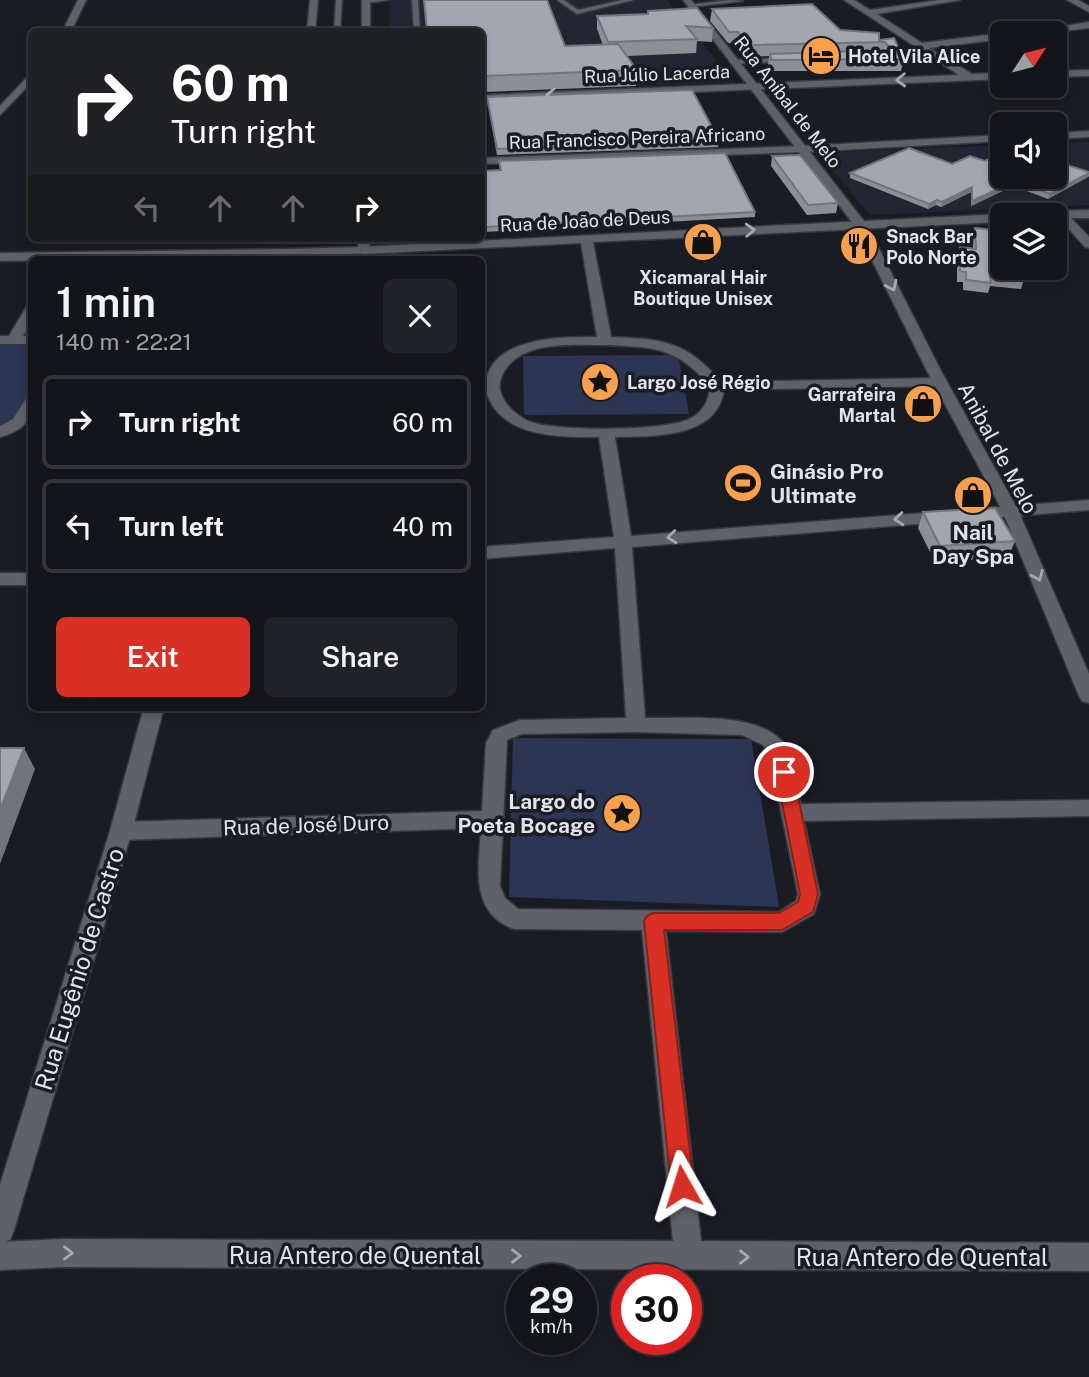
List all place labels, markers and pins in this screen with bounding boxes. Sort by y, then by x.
hotel icon: Hotel Vila Alice [800,35,842,77]
place label: Hotel Vila Alice [848,46,980,67]
shop icon: Xicamaral Hair Boutique Unisex [682,221,724,263]
restaurant icon: Snack Bar Polo Norte [838,225,880,267]
place label: Snack Bar Polo Norte [886,226,977,268]
place label: Xicamaral Hair Boutique Unisex [633,267,773,309]
place icon: Largo José Régio [579,361,621,403]
place label: Largo José Régio [627,372,771,393]
shop icon: Garrafeira Martal [902,383,944,425]
place label: Garrafeira Martal [808,384,896,426]
place label: Ginásio Pro Ultimate [770,459,884,508]
sports icon: Ginásio Pro Ultimate [722,462,764,504]
shop icon: Nail Day Spa [952,474,994,516]
place label: Nail Day Spa [932,520,1014,569]
pin [754,742,814,802]
place label: Largo do Poeta Bocage [458,789,595,838]
place icon: Largo do Poeta Bocage [601,792,643,834]

